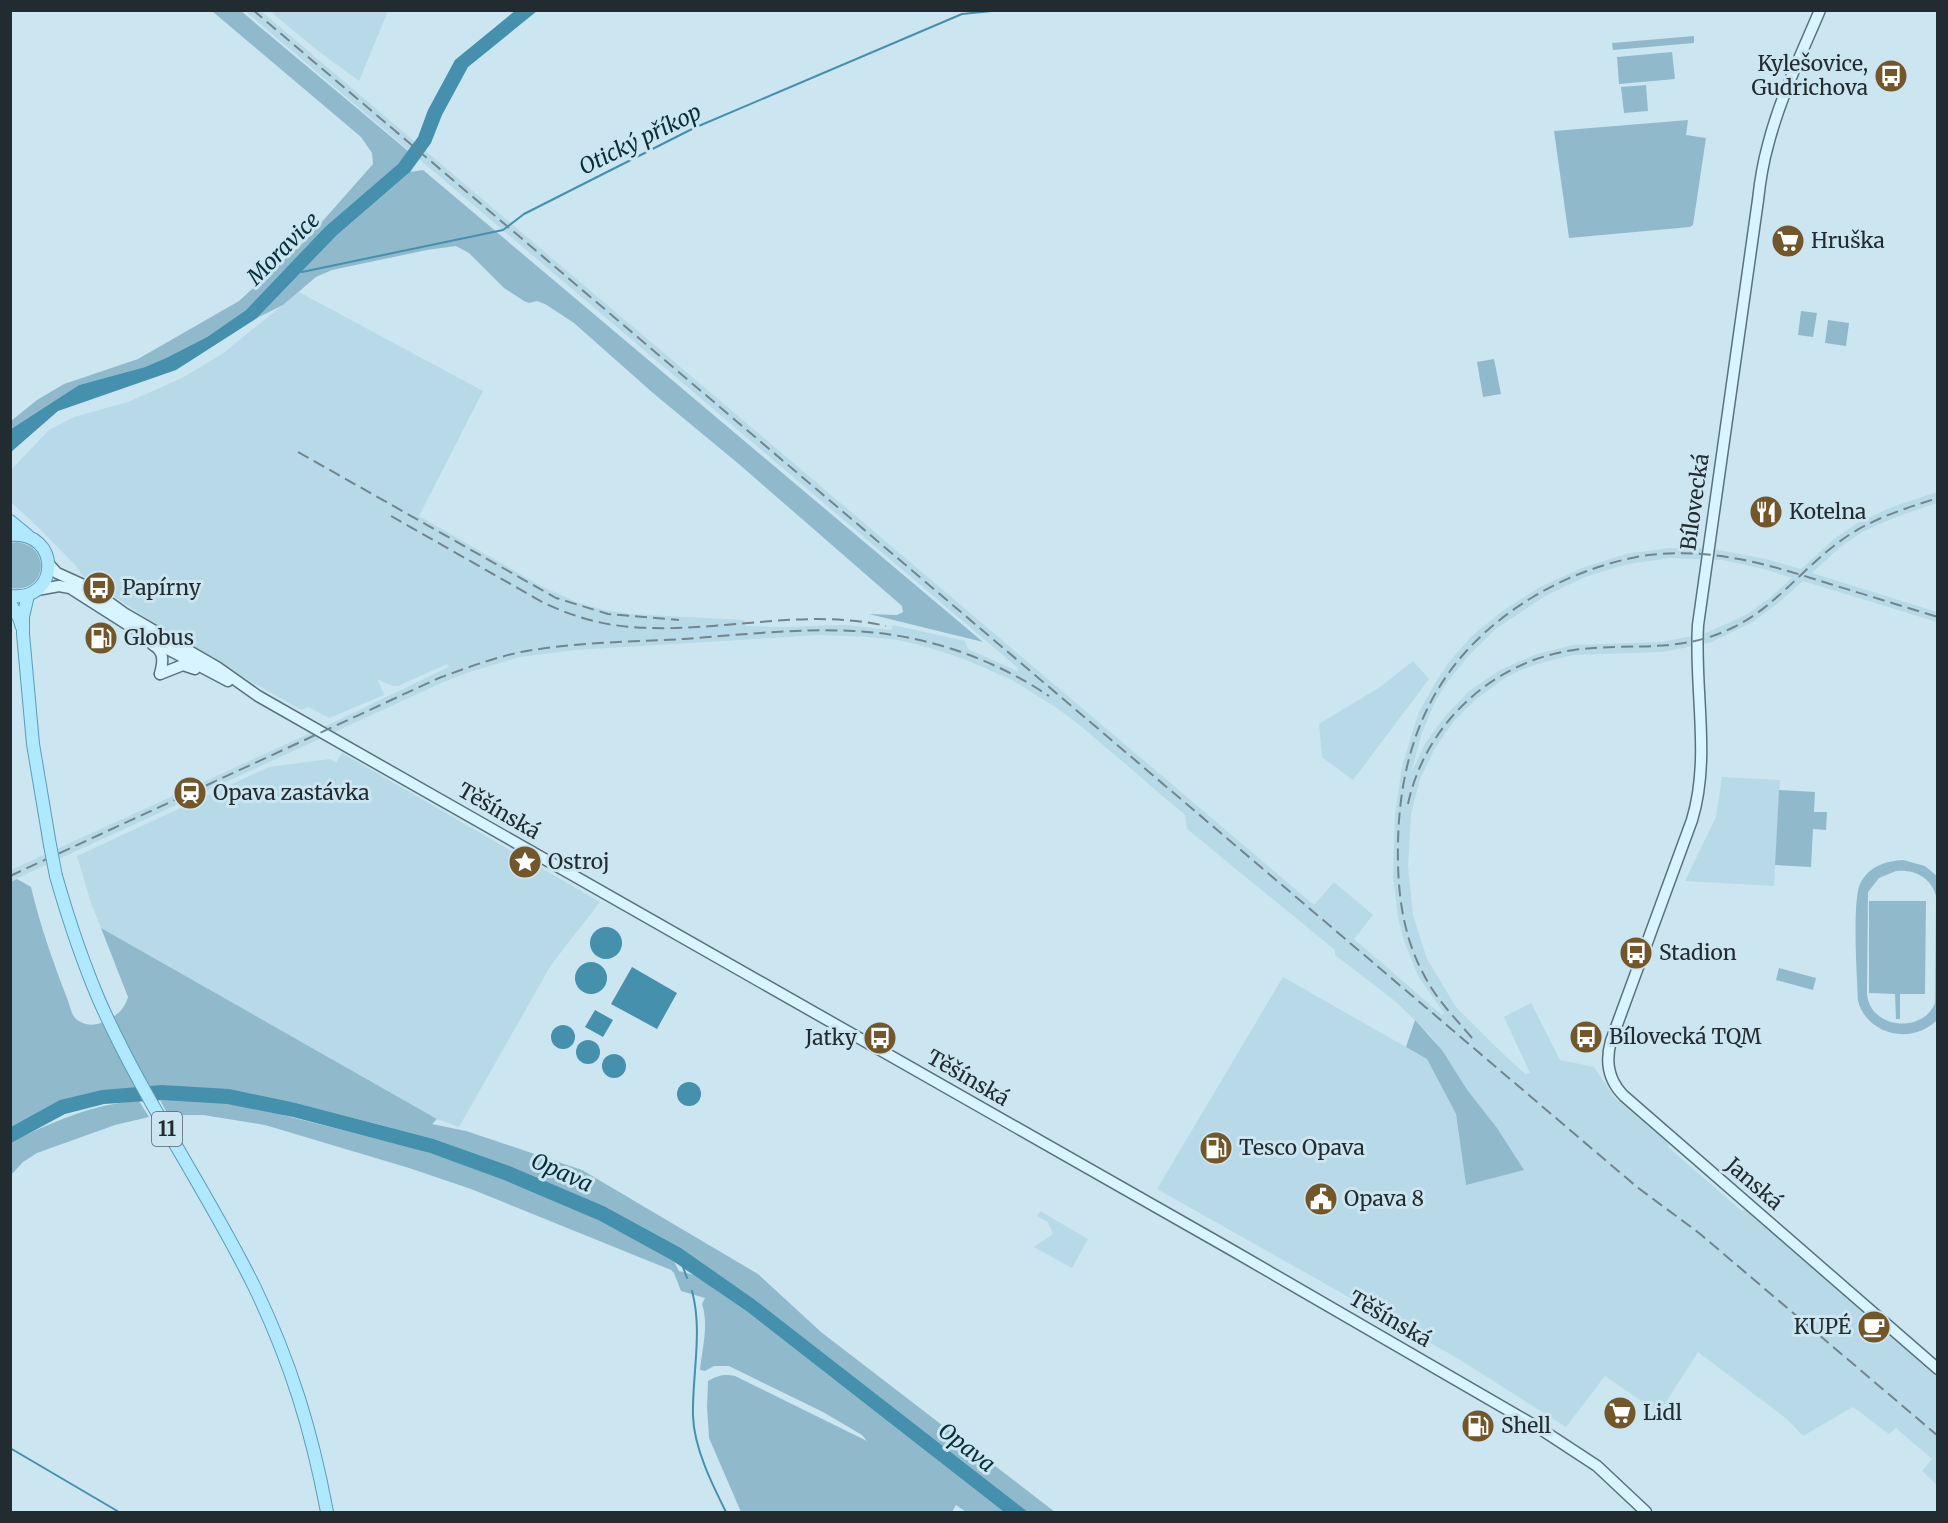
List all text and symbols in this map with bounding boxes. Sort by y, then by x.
place label: Kylešovice, Gudrichova [1752,50,1868,101]
bus stop icon: Kylešovice, Gudrichova [1873,58,1909,94]
water label: Otický příkop [574,97,706,181]
water label: Moravice [240,206,325,291]
supermarket icon: Hruška [1770,223,1806,259]
place label: Hruška [1811,227,1885,254]
street label: Bílovecká [1674,452,1715,552]
restaurant icon: Kotelna [1748,494,1784,530]
place label: Kotelna [1789,498,1866,525]
bus stop icon: Papírny [81,570,117,606]
place label: Papírny [122,574,202,601]
fuel station icon: Globus [83,620,119,656]
place label: Globus [124,624,194,651]
station icon: Opava zastávka [172,775,208,811]
street label: Těšínská [453,776,545,845]
place label: Opava zastávka [213,779,370,806]
place icon: Ostroj [507,844,543,880]
place label: Ostroj [548,848,609,875]
bus stop icon: Stadion [1618,935,1654,971]
place label: Stadion [1659,939,1737,966]
bus stop icon: Bílovecká TQM [1568,1019,1604,1055]
bus stop icon: Jatky [862,1020,898,1056]
place label: Bílovecká TQM [1609,1023,1762,1050]
place label: Jatky [804,1024,858,1051]
street label: Těšínská [922,1043,1014,1112]
road number: 11 [152,1112,182,1146]
fuel station icon: Tesco Opava [1198,1130,1234,1166]
place label: Tesco Opava [1239,1134,1365,1161]
water label: Opava [527,1146,597,1198]
street label: Janská [1719,1151,1788,1216]
public building icon: Opava 8 [1303,1181,1339,1217]
place label: Opava 8 [1344,1185,1424,1212]
street label: Těšínská [1344,1284,1436,1353]
cafe icon: KUPÉ [1856,1309,1892,1345]
place label: KUPÉ [1794,1312,1852,1340]
supermarket icon: Lidl [1602,1395,1638,1431]
place label: Lidl [1643,1399,1682,1426]
fuel station icon: Shell [1460,1408,1496,1444]
place label: Shell [1501,1412,1552,1439]
water label: Opava [933,1416,1001,1478]

